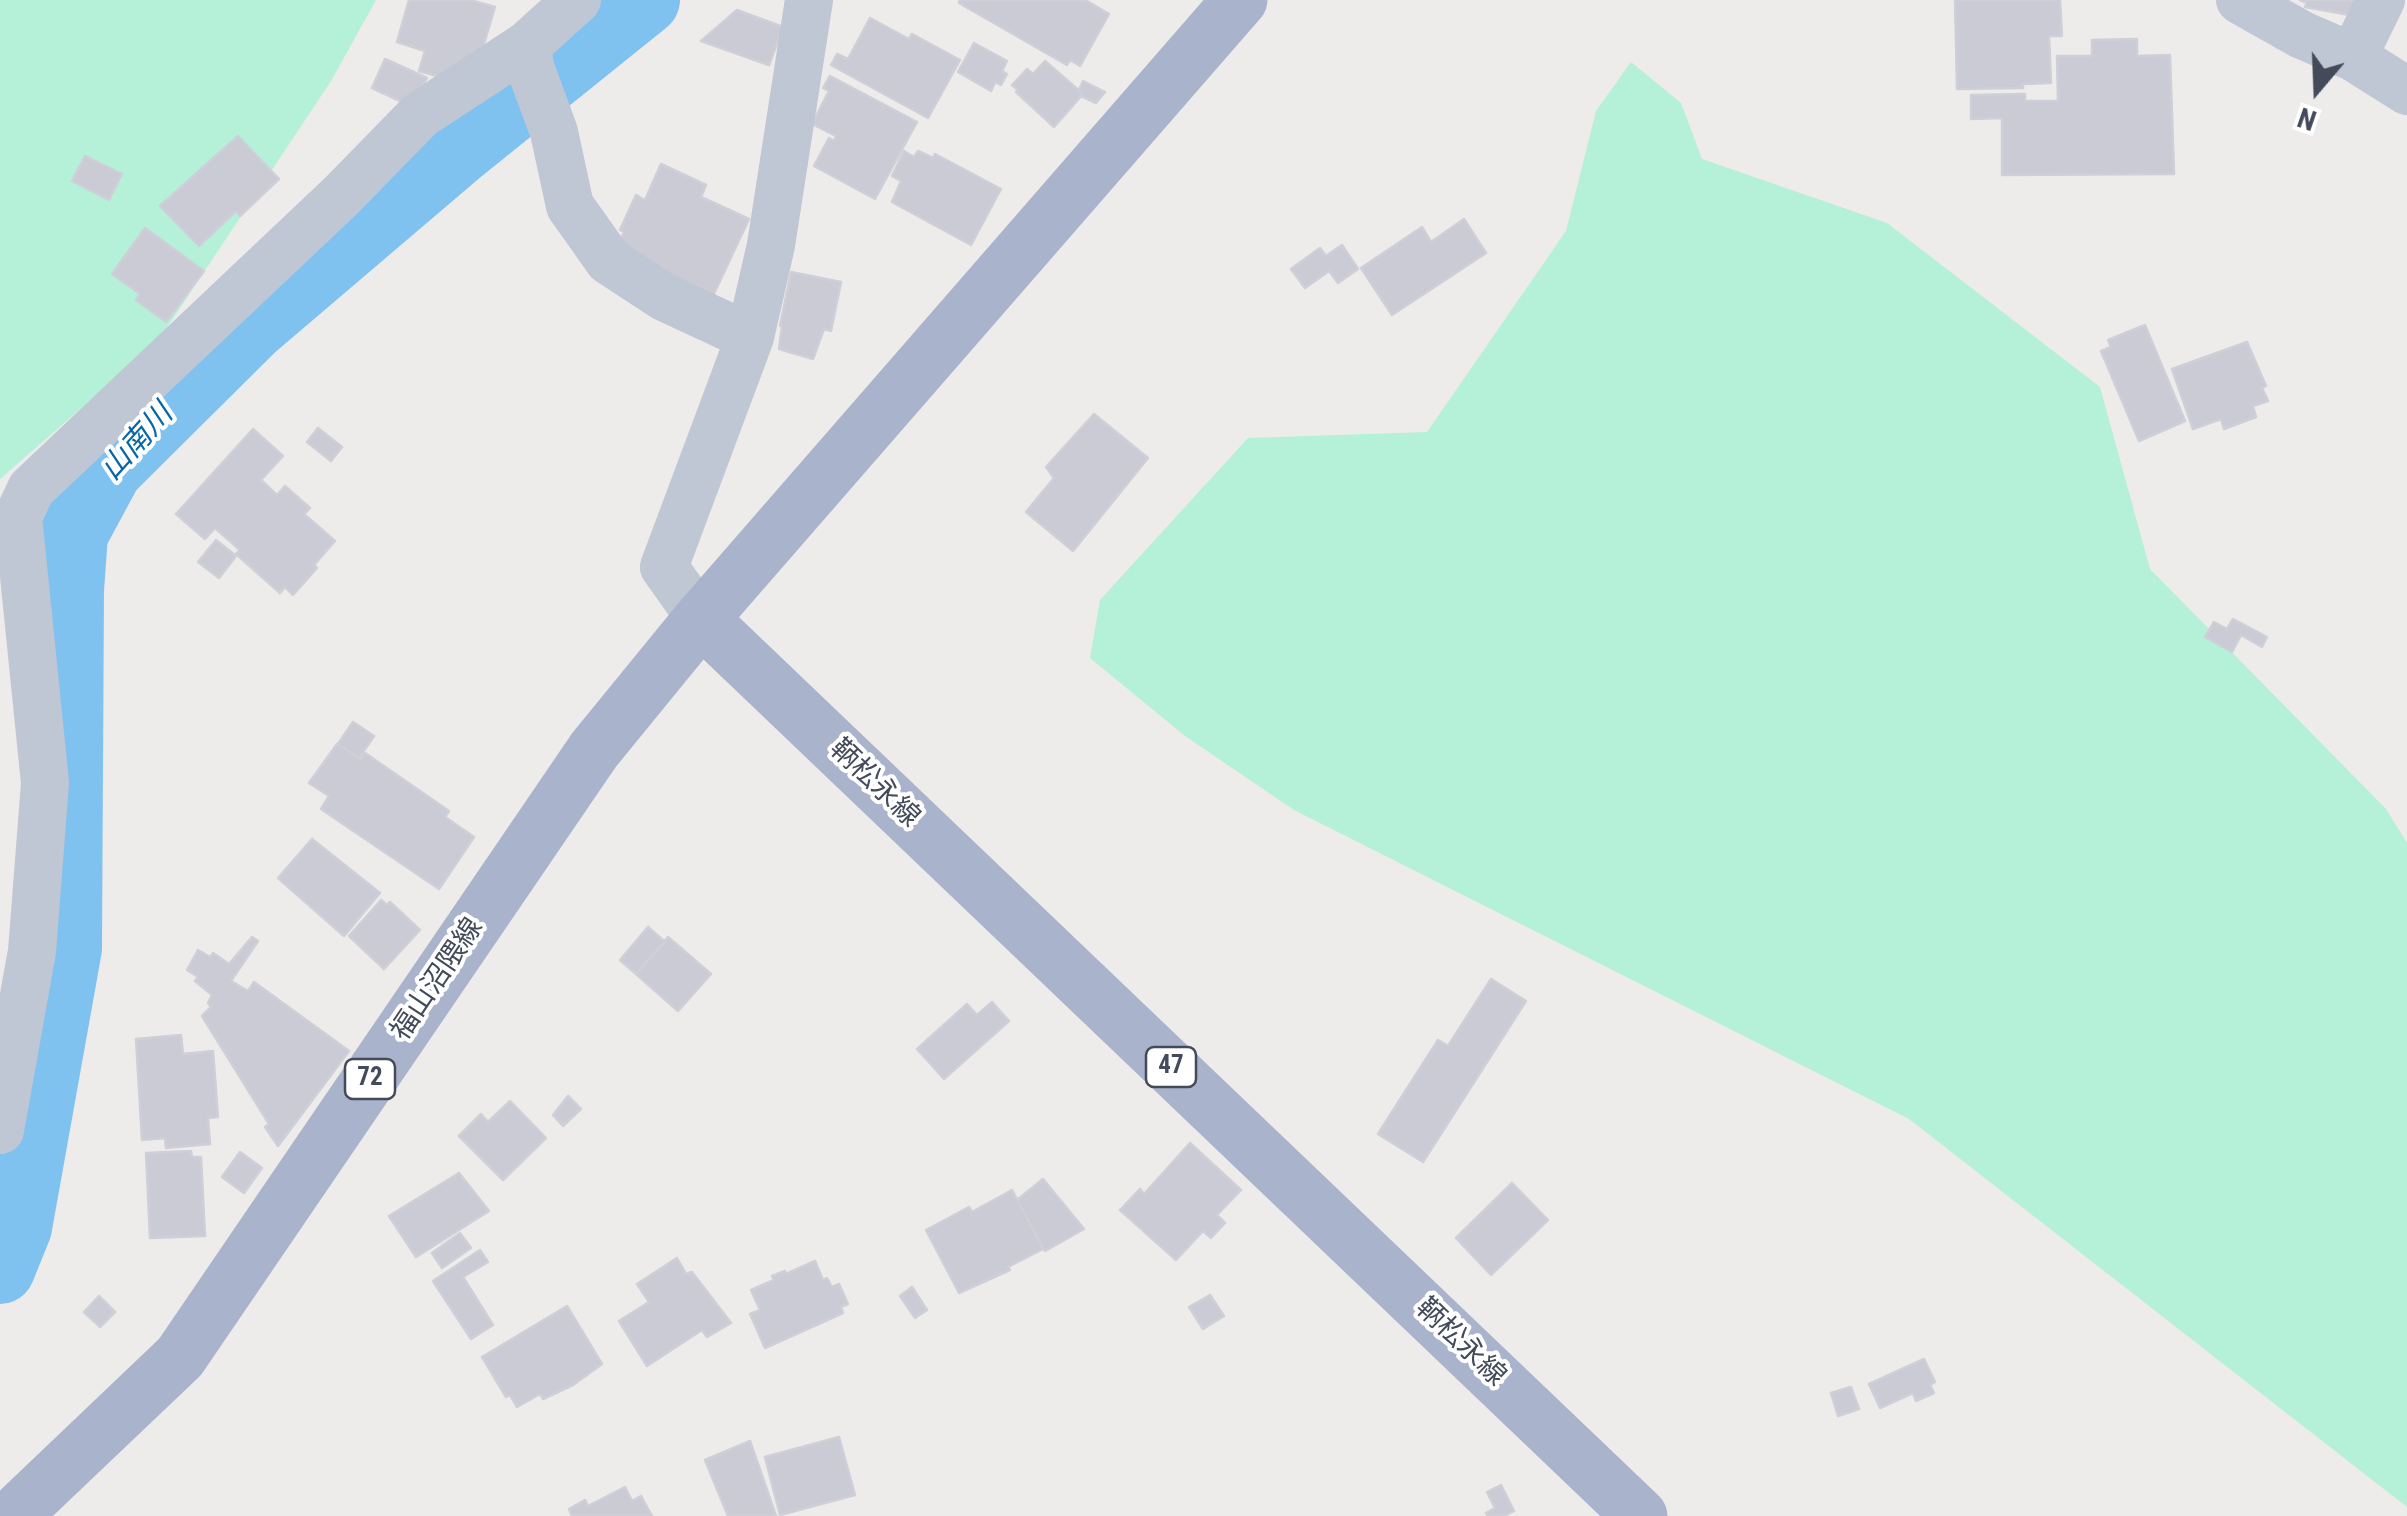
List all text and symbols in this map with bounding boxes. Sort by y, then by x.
north arrow [2267,40,2367,140]
text: N [2294,100,2321,137]
water label: 山南川 [95,398,181,488]
street label: 鞆松永線 [822,733,926,835]
street label: 福山沼隈線 [385,913,491,1047]
road number: 47 [1146,1047,1196,1087]
road number: 72 [345,1059,395,1099]
street label: 鞆松永線 [1408,1292,1512,1394]

